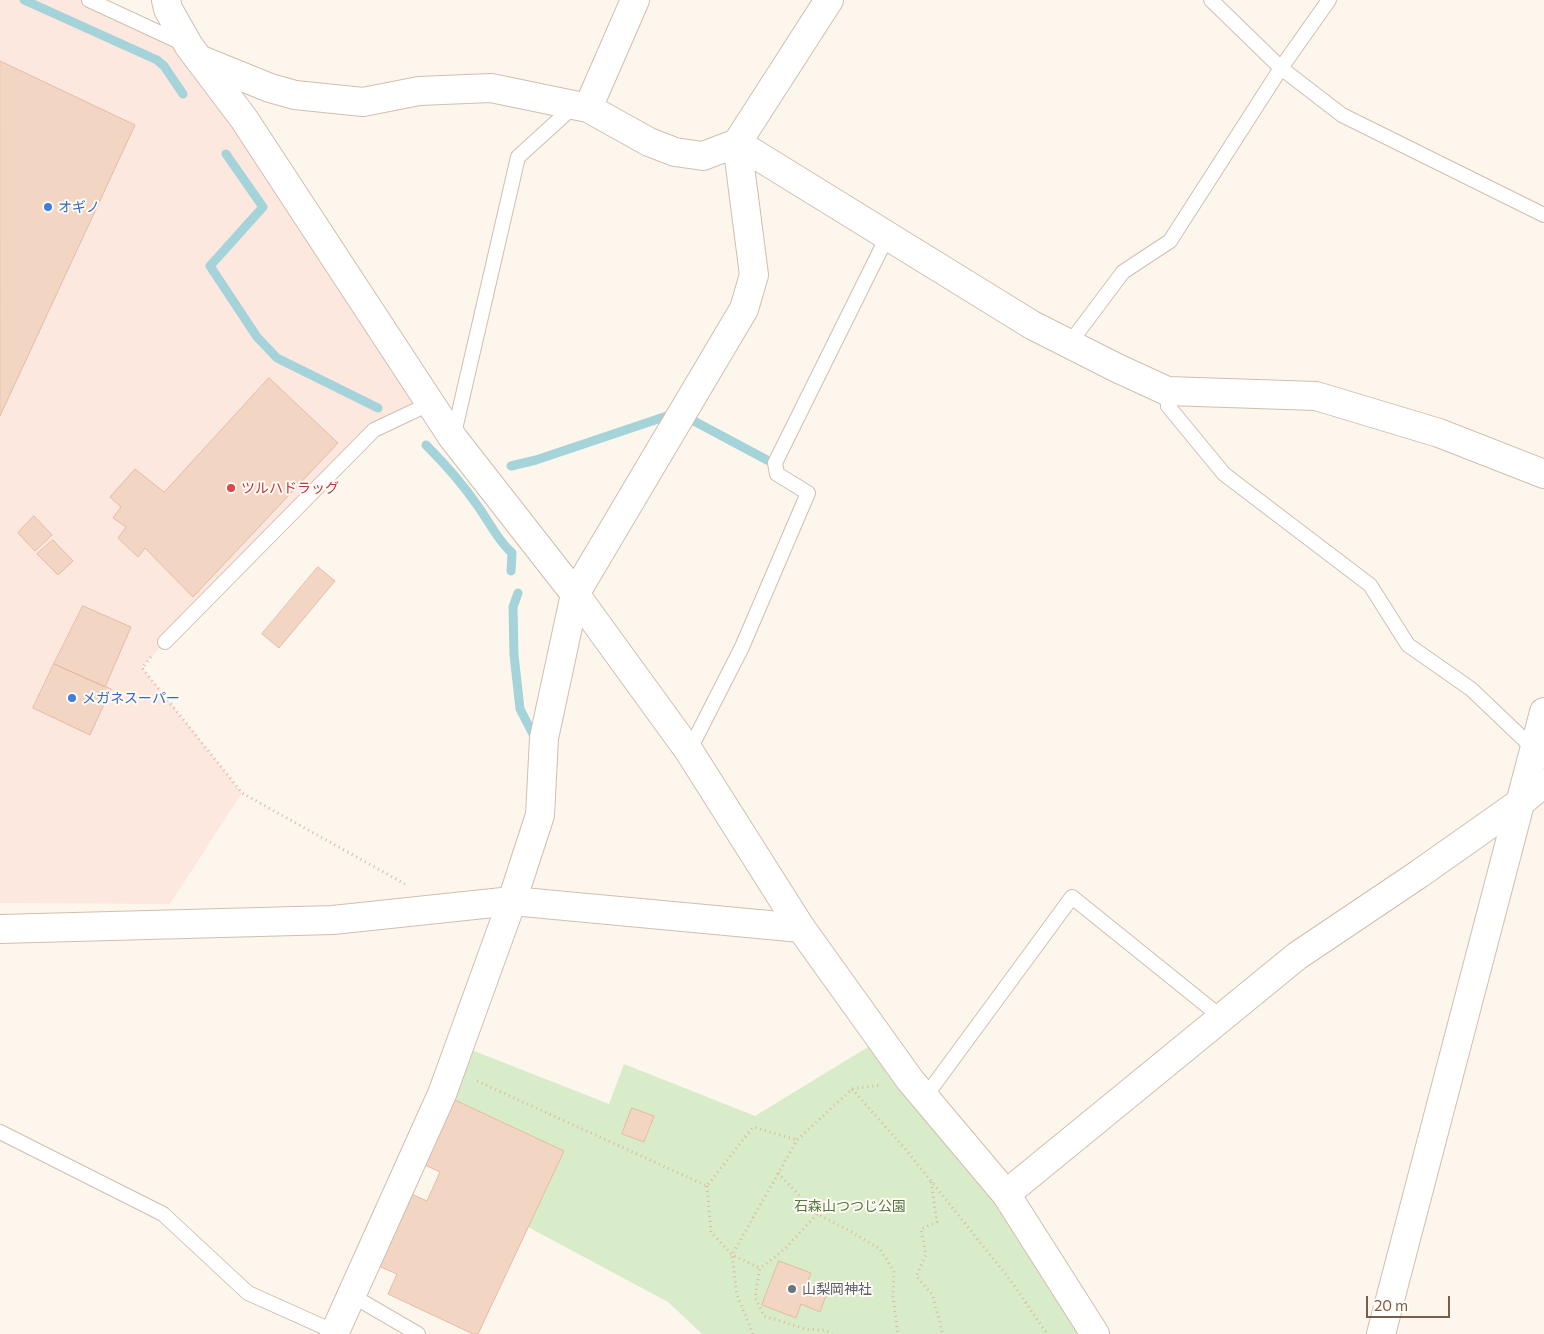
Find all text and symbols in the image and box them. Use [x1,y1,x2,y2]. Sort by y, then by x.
place label: オギノ [58,199,100,215]
marker: オギノ [42,201,54,213]
place label: ツルハドラッグ [241,480,339,496]
marker: ツルハドラッグ [225,482,237,494]
place label: メガネスーパー [82,690,180,706]
marker: メガネスーパー [66,692,78,704]
park label: 石森山つつじ公園 [794,1198,906,1214]
place label: 山梨岡神社 [802,1281,872,1297]
marker: 山梨岡神社 [786,1283,798,1295]
scale bar [1369,1286,1453,1318]
text: 20 m [1374,1296,1408,1314]

